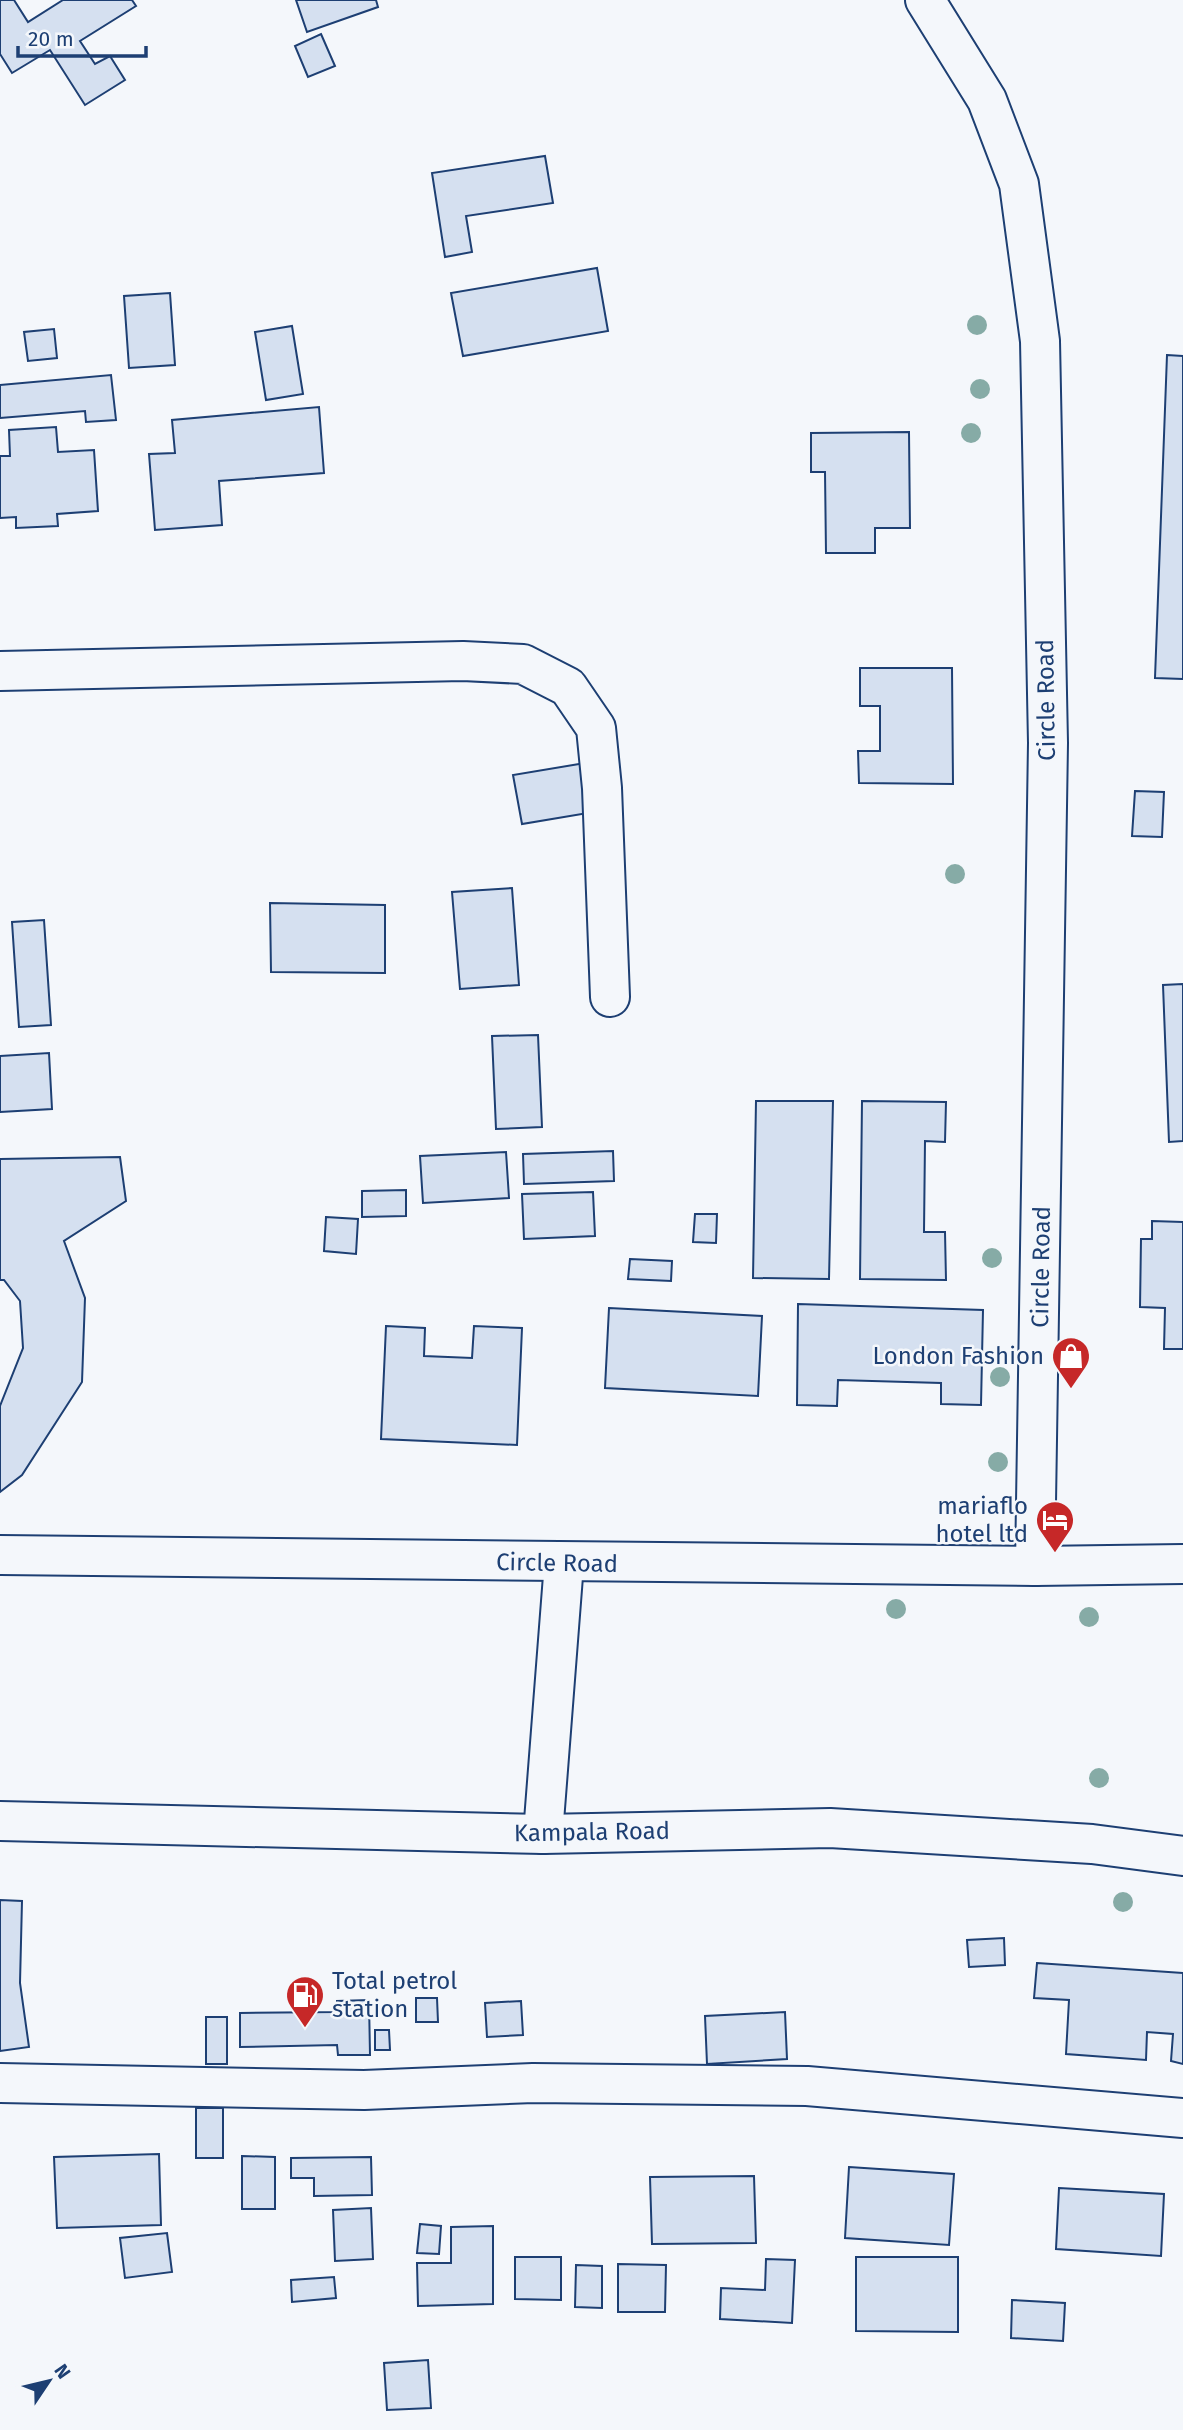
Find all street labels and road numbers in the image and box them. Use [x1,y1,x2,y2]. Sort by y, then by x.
street label: Circle Road [1031,639,1061,761]
street label: Circle Road [1026,1206,1056,1328]
street label: Circle Road [496,1548,618,1578]
street label: Kampala Road [514,1817,670,1847]

